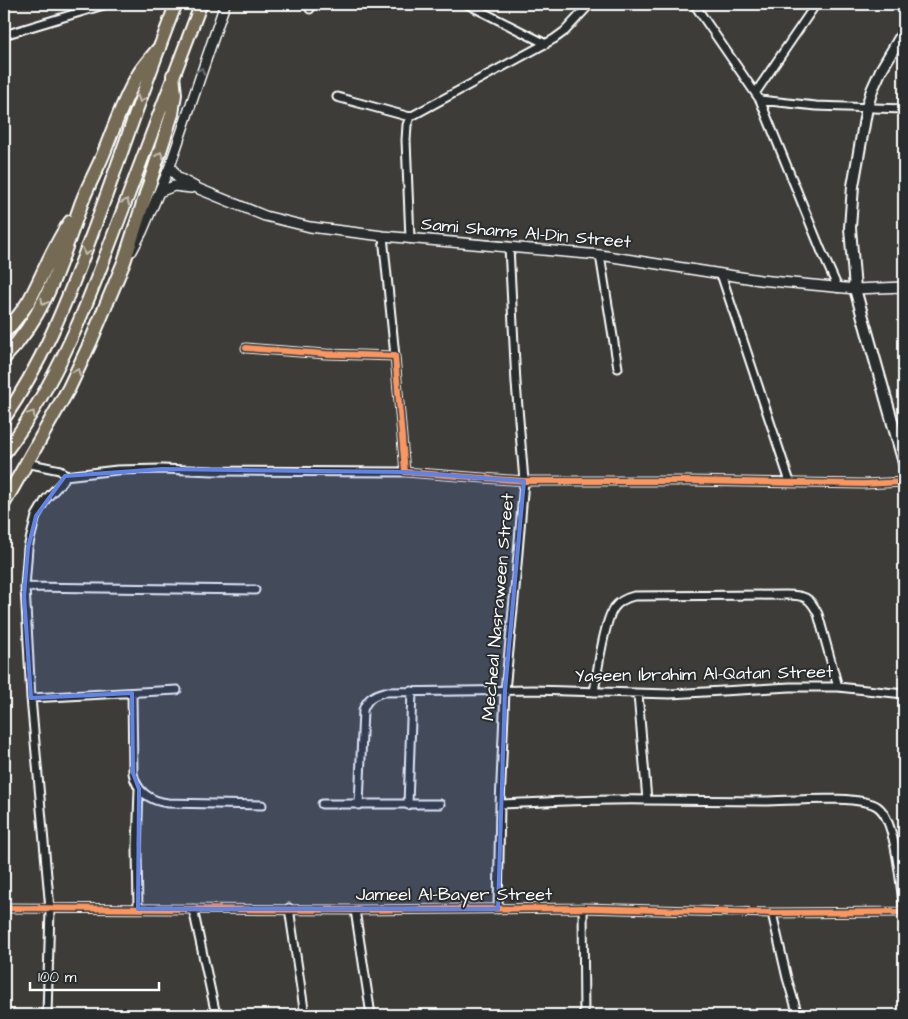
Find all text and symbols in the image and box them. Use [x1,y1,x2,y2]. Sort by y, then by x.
one-way arrow [195,68,205,76]
one-way arrow [137,94,147,103]
one-way arrow [154,151,164,159]
one-way arrow [120,198,131,207]
street label: Sami Shams Al-Din Street [420,211,633,255]
one-way arrow [81,247,91,255]
one-way arrow [40,297,50,306]
one-way arrow [70,368,81,377]
one-way arrow [26,410,35,420]
street label: Mecheal Nasraween Street [476,492,520,722]
street label: Yaseen Ibrahim Al-Qatan Street [575,659,834,689]
street label: Jameel Al-Bayer Street [356,882,553,908]
scale bar [30,959,159,991]
text: 100 m [38,967,77,988]

